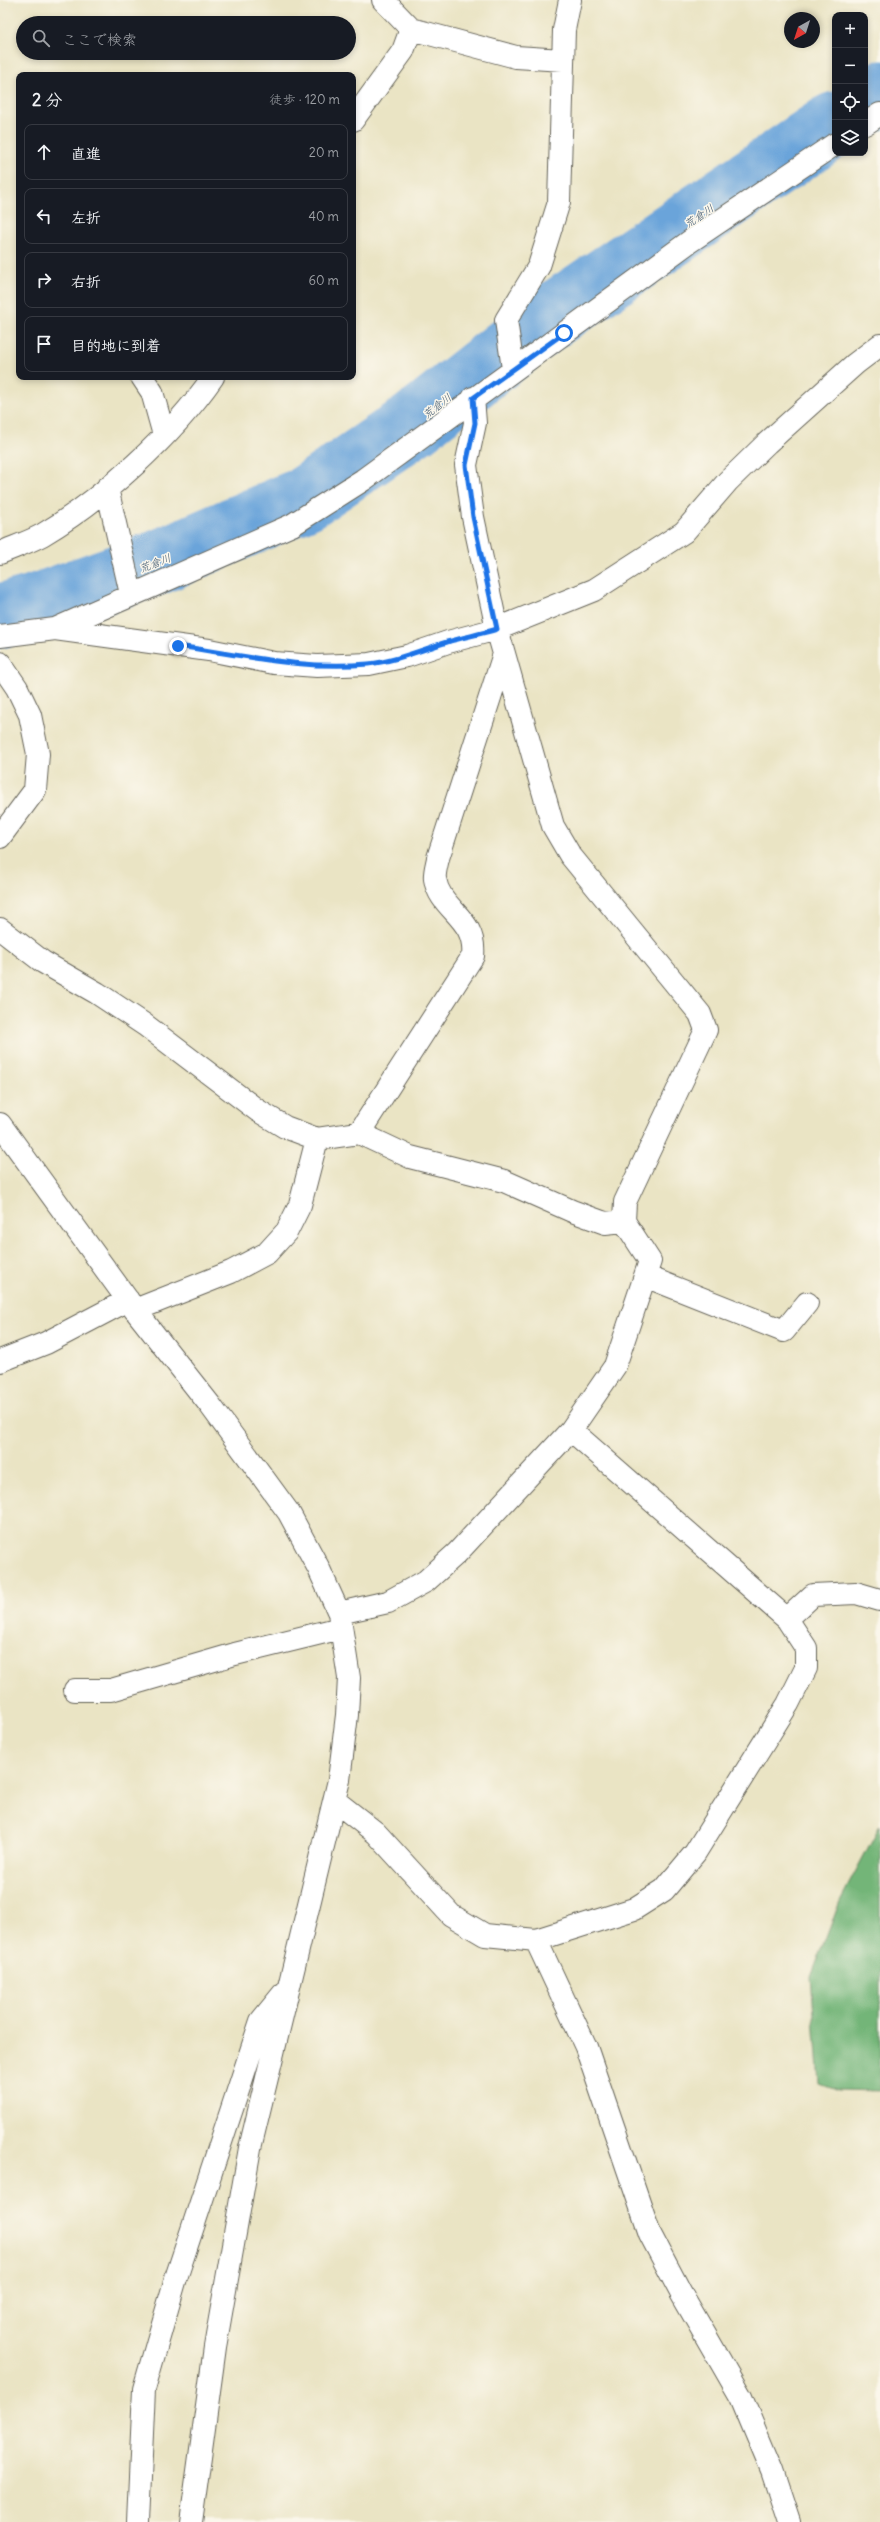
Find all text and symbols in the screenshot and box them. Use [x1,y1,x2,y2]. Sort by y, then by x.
north arrow [784,12,820,48]
map controls [832,12,868,156]
button: + [832,12,868,48]
search box [16,16,356,60]
icon: search [30,27,52,49]
text: ここで検索 [62,30,137,49]
button: − [832,48,868,84]
button: locate [832,84,868,120]
text: 2 分 [32,89,62,111]
text: 徒歩 · 120 m [270,91,340,108]
button: layers [832,120,868,156]
icon: ahead [33,141,55,163]
text: 直進 [71,144,101,163]
text: 20 m [309,144,339,161]
water label: 荒倉川 [681,201,717,231]
icon: left [33,205,55,227]
text: 左折 [71,208,101,227]
text: 40 m [308,208,339,225]
icon: right [33,269,55,291]
text: 右折 [71,272,101,291]
text: 60 m [308,272,339,289]
route start [555,324,573,342]
icon: arrive [33,333,55,355]
text: 目的地に到着 [71,336,161,355]
water label: 荒倉川 [420,390,454,422]
water label: 荒倉川 [137,551,173,575]
route end [169,637,187,655]

